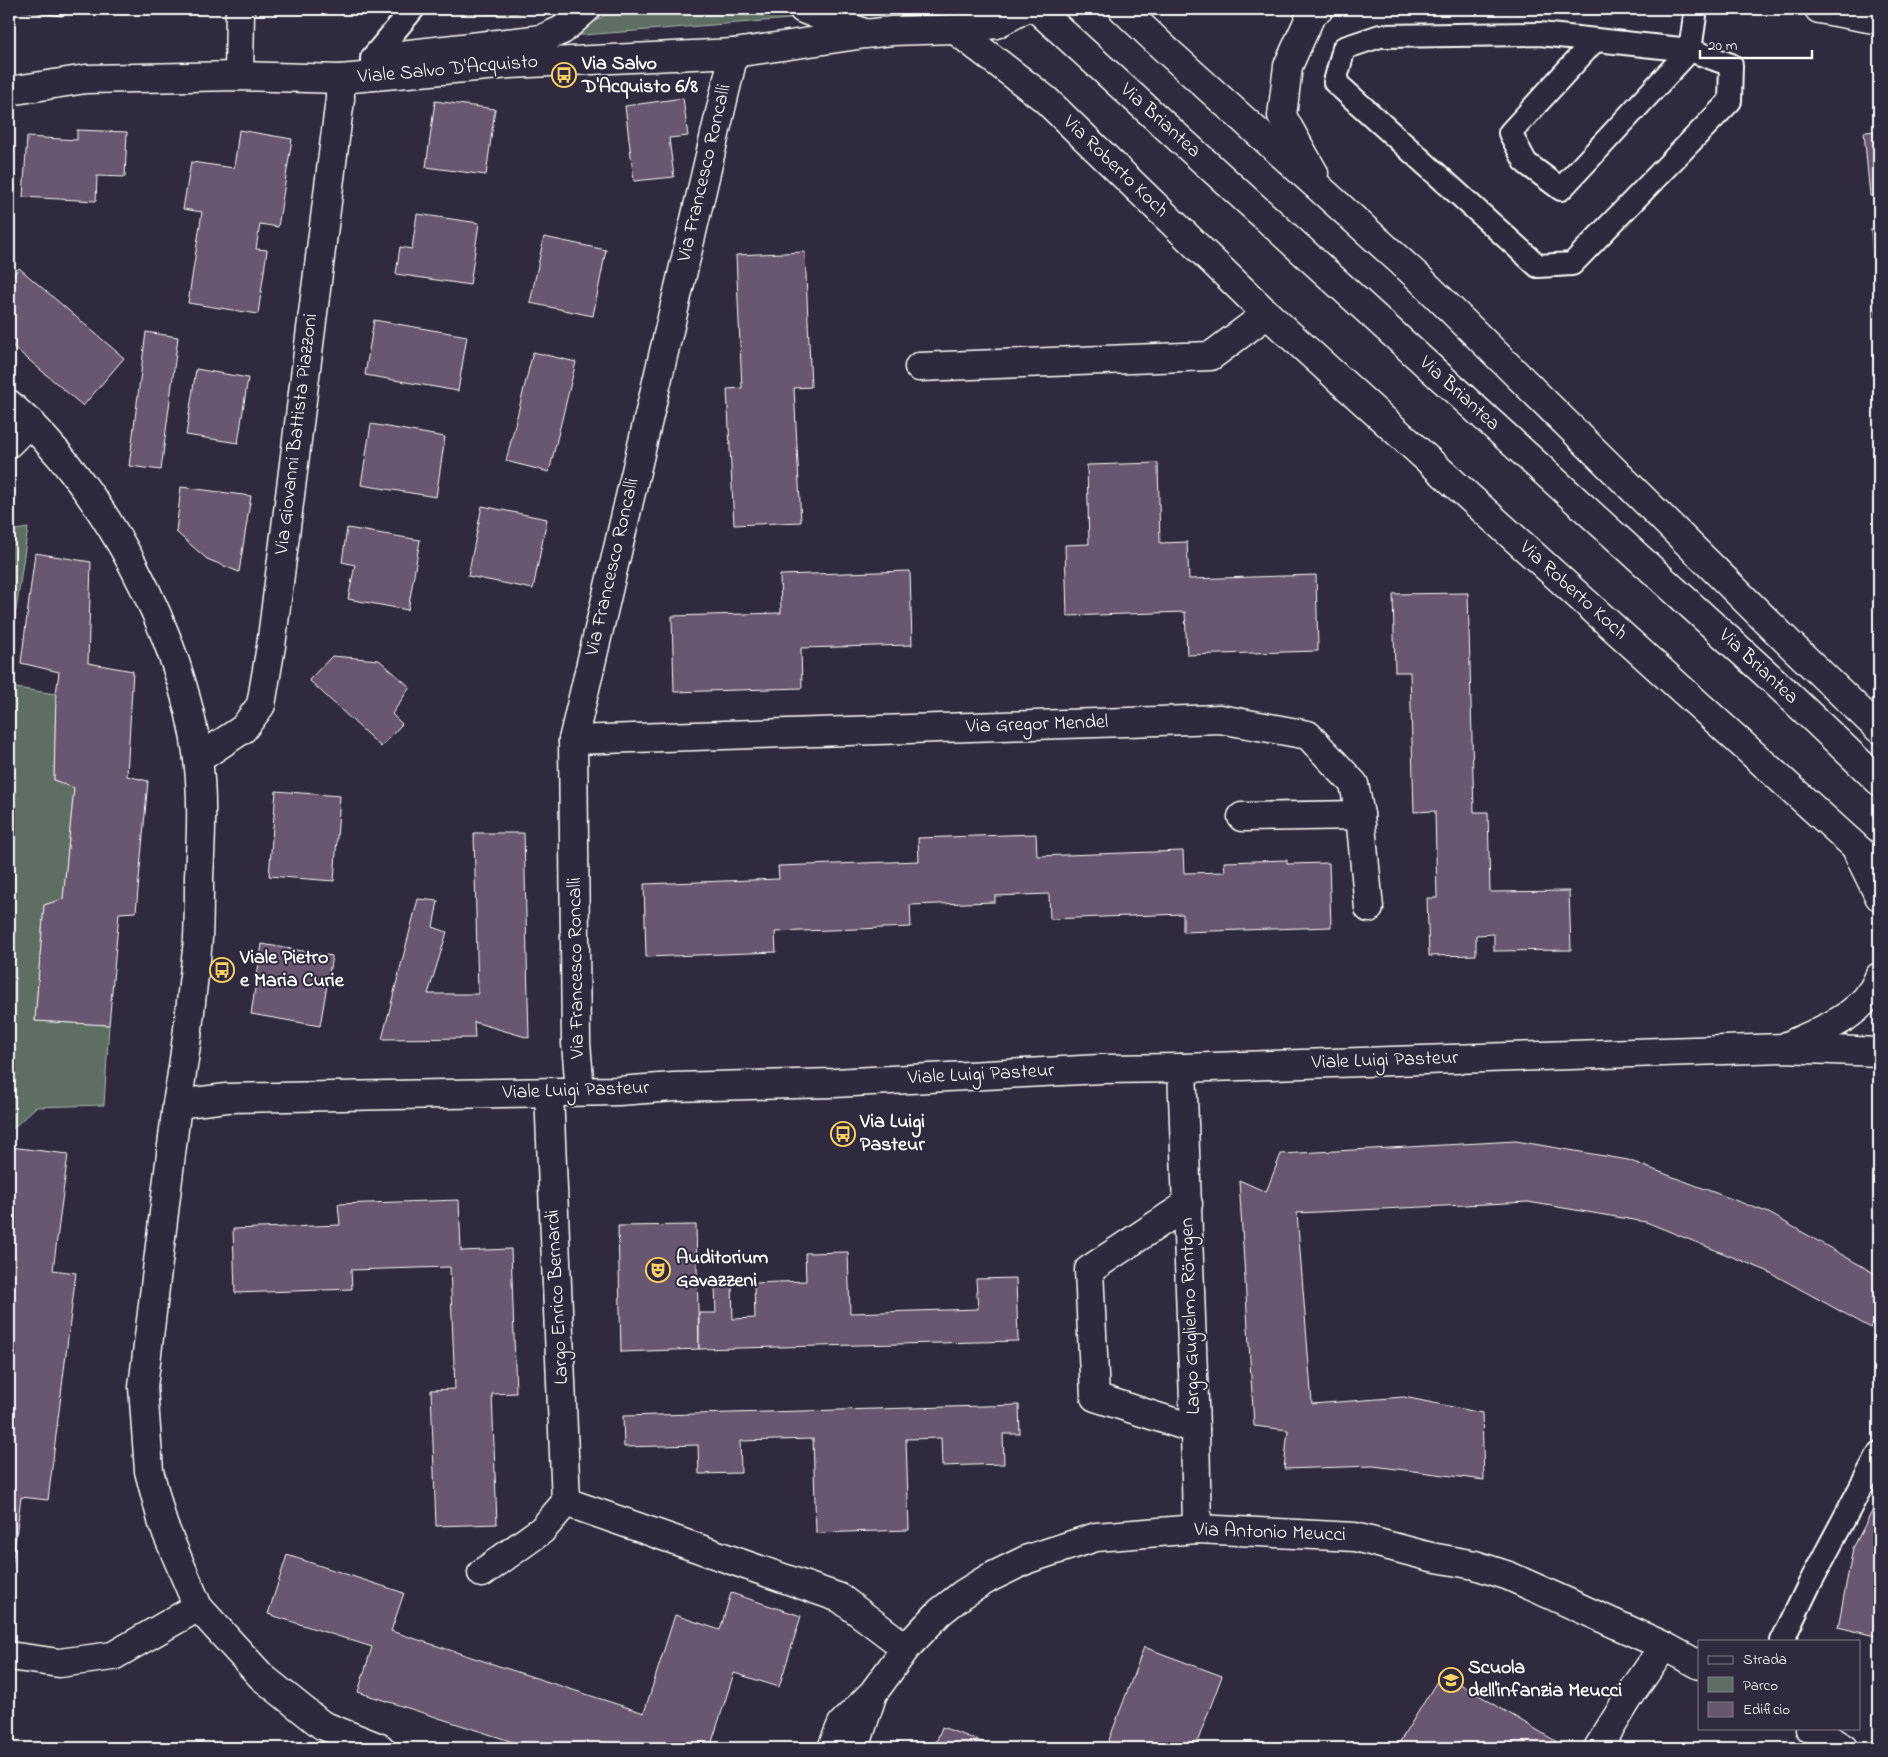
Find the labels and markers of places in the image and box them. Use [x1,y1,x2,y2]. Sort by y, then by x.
place label: Via Salvo D'Acquisto 6/8 [581,50,699,102]
bus stop icon: Via Salvo D'Acquisto 6/8 [551,62,577,88]
place label: Viale Pietro e Maria Curie [239,944,345,996]
bus stop icon: Viale Pietro e Maria Curie [209,957,235,983]
place label: Via Luigi Pasteur [859,1108,925,1160]
bus stop icon: Via Luigi Pasteur [830,1121,856,1147]
place label: Auditorium Gavazzeni [676,1244,769,1296]
theatre icon: Auditorium Gavazzeni [645,1257,671,1283]
place label: Scuola dell'infanzia Meucci [1468,1654,1622,1706]
school or university icon: Scuola dell'infanzia Meucci [1438,1667,1464,1693]

